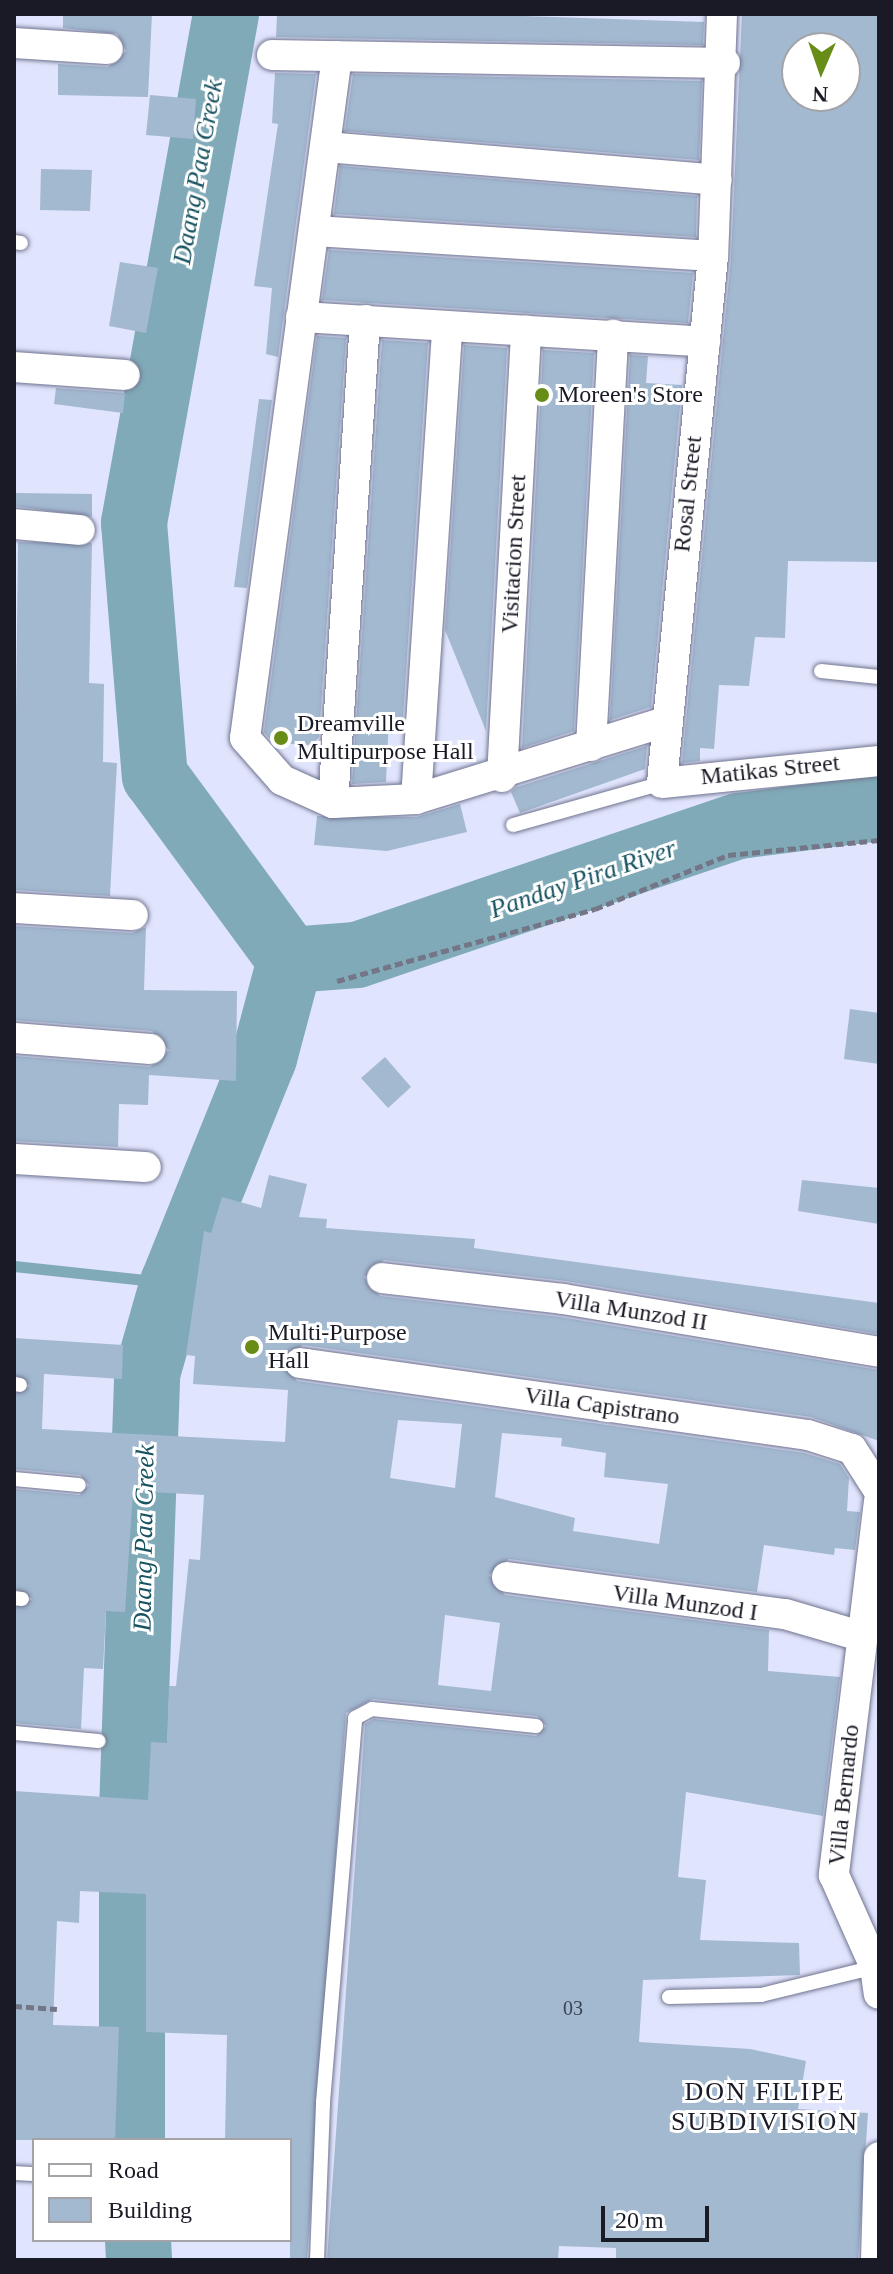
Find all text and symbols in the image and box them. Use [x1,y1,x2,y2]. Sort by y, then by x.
north arrow [781,32,861,112]
water label: Daang Paa Creek [166,77,230,267]
text: N [812,82,829,107]
place label: Moreen's Store [558,381,703,409]
marker: Moreen's Store [533,386,551,404]
street label: Rosal Street [668,434,708,554]
street label: Visitacion Street [495,474,533,634]
place label: Dreamville Multipurpose Hall [297,710,474,766]
marker: Dreamville Multipurpose Hall [272,729,290,747]
street label: Matikas Street [699,748,841,792]
water label: Panday Pira River [486,833,680,925]
street label: Villa Munzod II [552,1285,710,1337]
place label: Multi-Purpose Hall [268,1319,407,1375]
marker: Multi-Purpose Hall [243,1338,261,1356]
street label: Villa Capistrano [522,1381,682,1431]
water label: Daang Paa Creek [127,1444,161,1632]
street label: Villa Munzod I [610,1579,760,1627]
street label: Villa Bernardo [822,1723,866,1867]
house number: 03 [563,1996,583,2020]
district label: DON FILIPE SUBDIVISION [671,2076,859,2138]
legend [32,2138,292,2242]
text: Road [108,2157,159,2183]
scale bar [605,2190,713,2240]
text: Building [108,2197,192,2223]
text: 20 m [615,2207,664,2233]

